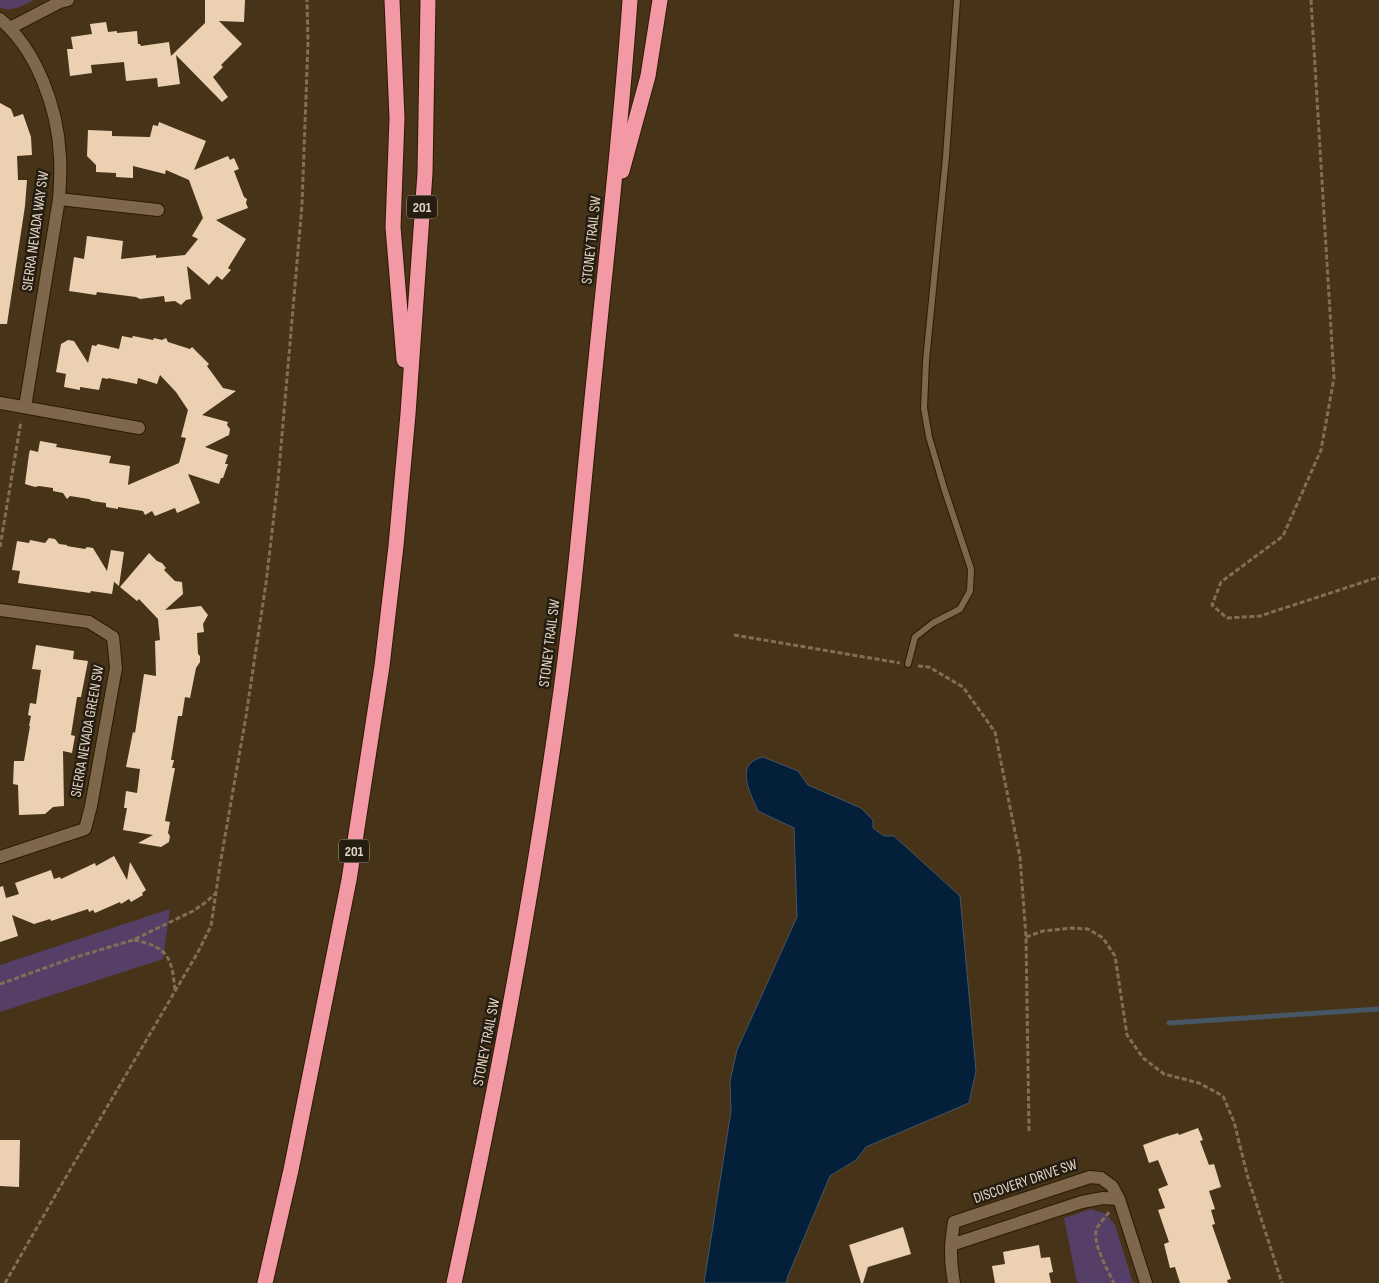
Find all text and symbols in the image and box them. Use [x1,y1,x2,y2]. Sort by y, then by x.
street label: SIERRA NEVADA WAY SW [18,170,53,292]
street label: STONEY TRAIL SW [577,195,606,285]
road number: 201 [407,196,437,218]
street label: STONEY TRAIL SW [535,598,564,688]
street label: SIERRA NEVADA GREEN SW [67,663,109,799]
road number: 201 [339,839,369,862]
street label: STONEY TRAIL SW [469,997,504,1087]
street label: DISCOVERY DRIVE SW [971,1155,1080,1208]

